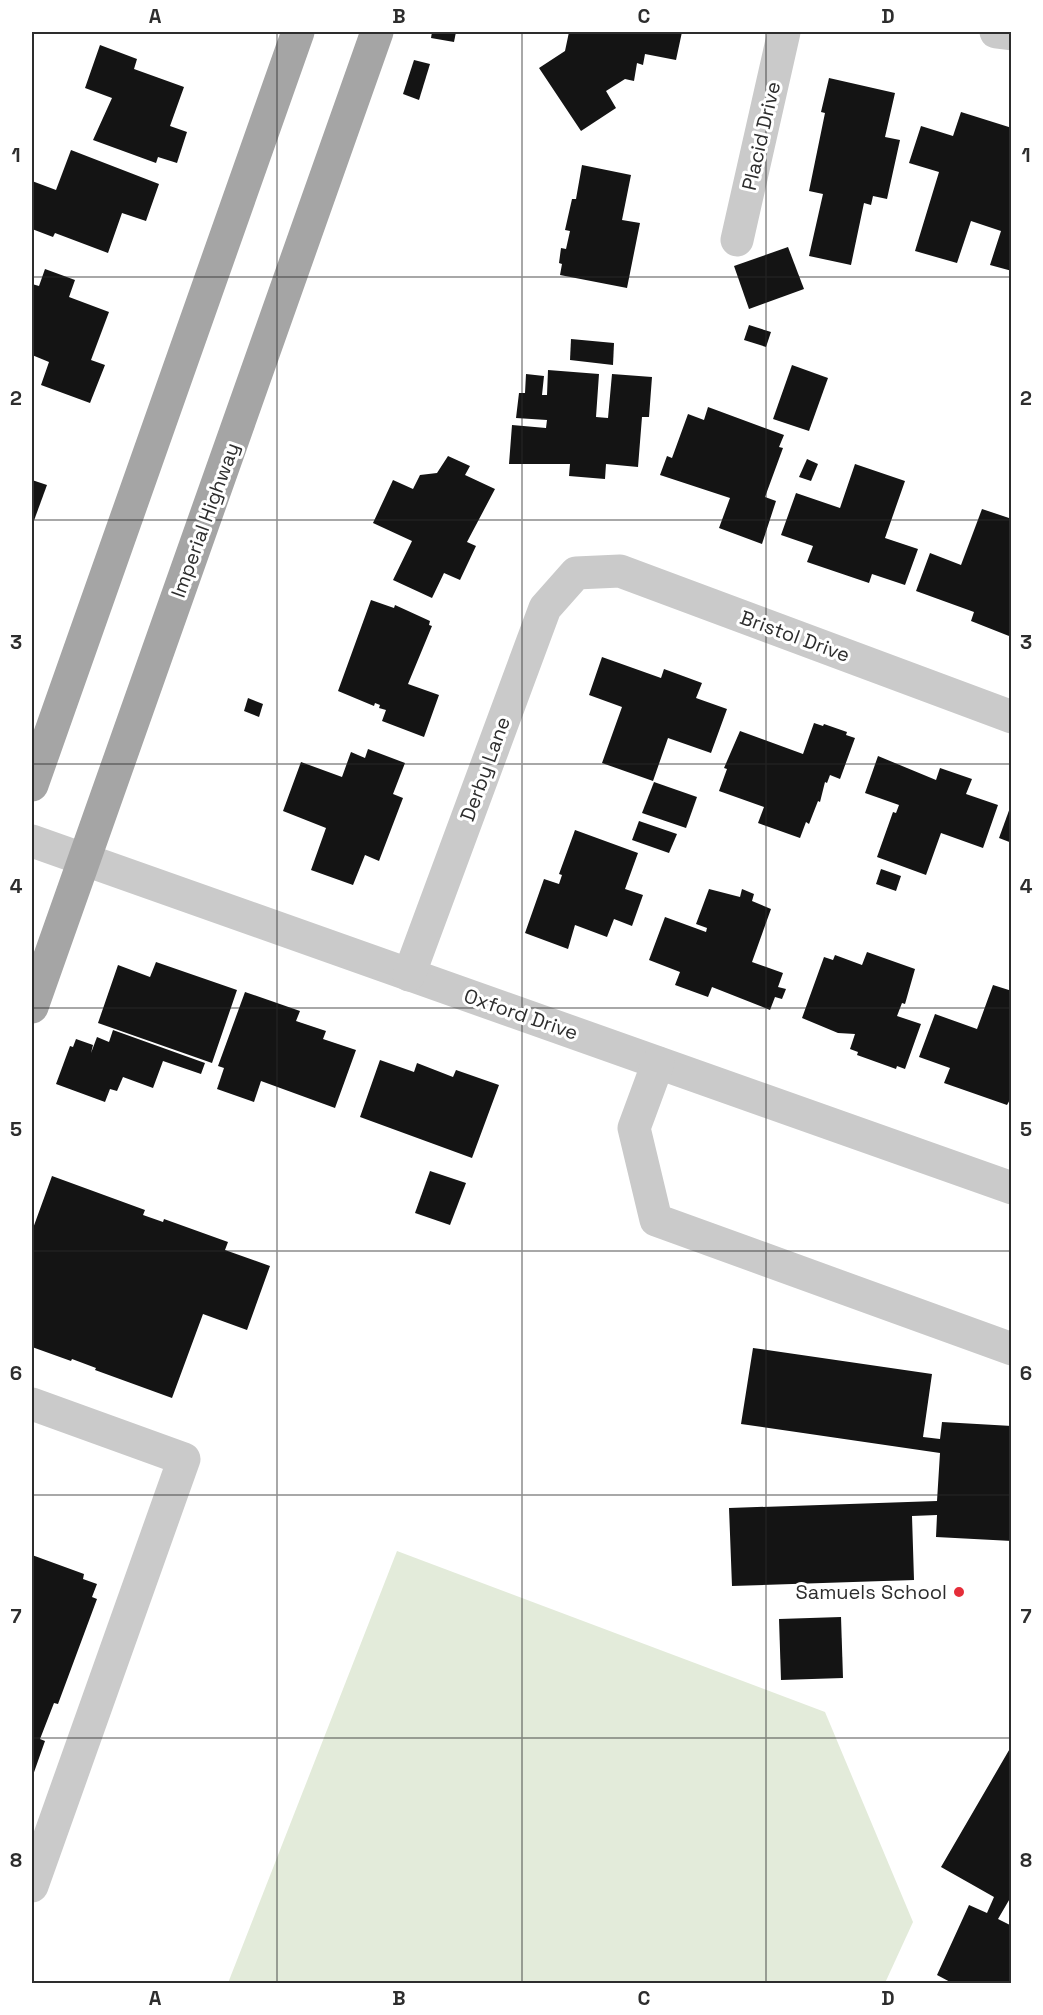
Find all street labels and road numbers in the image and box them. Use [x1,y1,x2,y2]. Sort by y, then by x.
street label: Placid Drive [736,79,786,193]
street label: Imperial Highway [165,439,245,601]
street label: Bristol Drive [736,604,854,668]
street label: Derby Lane [454,713,516,825]
street label: Oxford Drive [460,982,582,1046]

